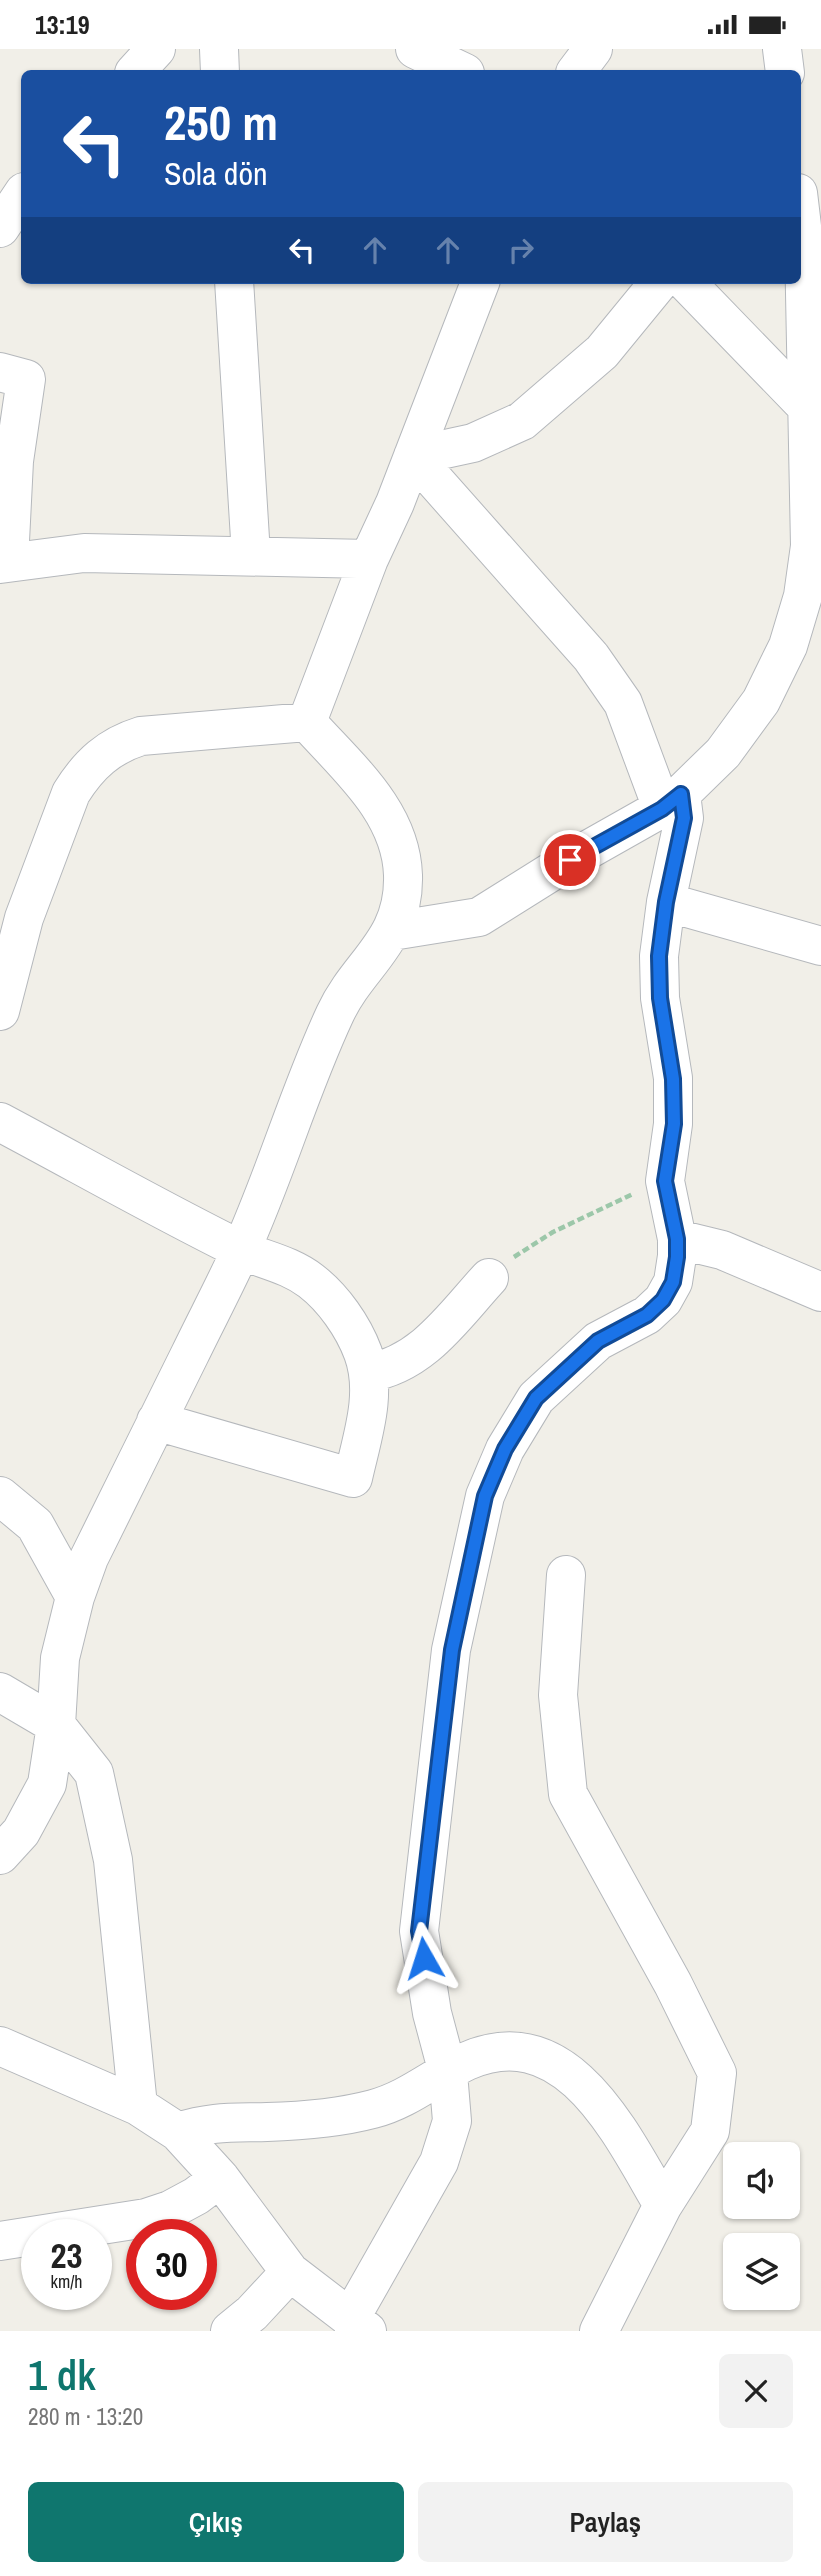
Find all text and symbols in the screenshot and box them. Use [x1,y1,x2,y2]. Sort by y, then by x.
text: 13:19 [35,7,90,42]
text: 250 m [164,89,278,155]
icon: left [49,98,140,189]
text: Sola dön [164,152,268,195]
icon: left [283,231,321,269]
icon: ahead [356,231,394,269]
icon: ahead [429,231,467,269]
icon: right [502,231,540,269]
pin [540,830,600,890]
icon: arrive [551,841,589,879]
position arrow [387,1921,461,1995]
map controls [723,2142,800,2310]
button: sound [723,2142,800,2219]
speed limit sign: 30 [126,2219,217,2310]
text: 23 [51,2232,82,2279]
button: layers [723,2233,800,2310]
text: km/h [51,2269,83,2294]
text: 1 dk [28,2347,96,2403]
button: close [719,2354,793,2428]
text: 280 m · 13:20 [28,2401,143,2432]
button: Çıkış [28,2482,404,2562]
button: Paylaş [418,2482,793,2562]

